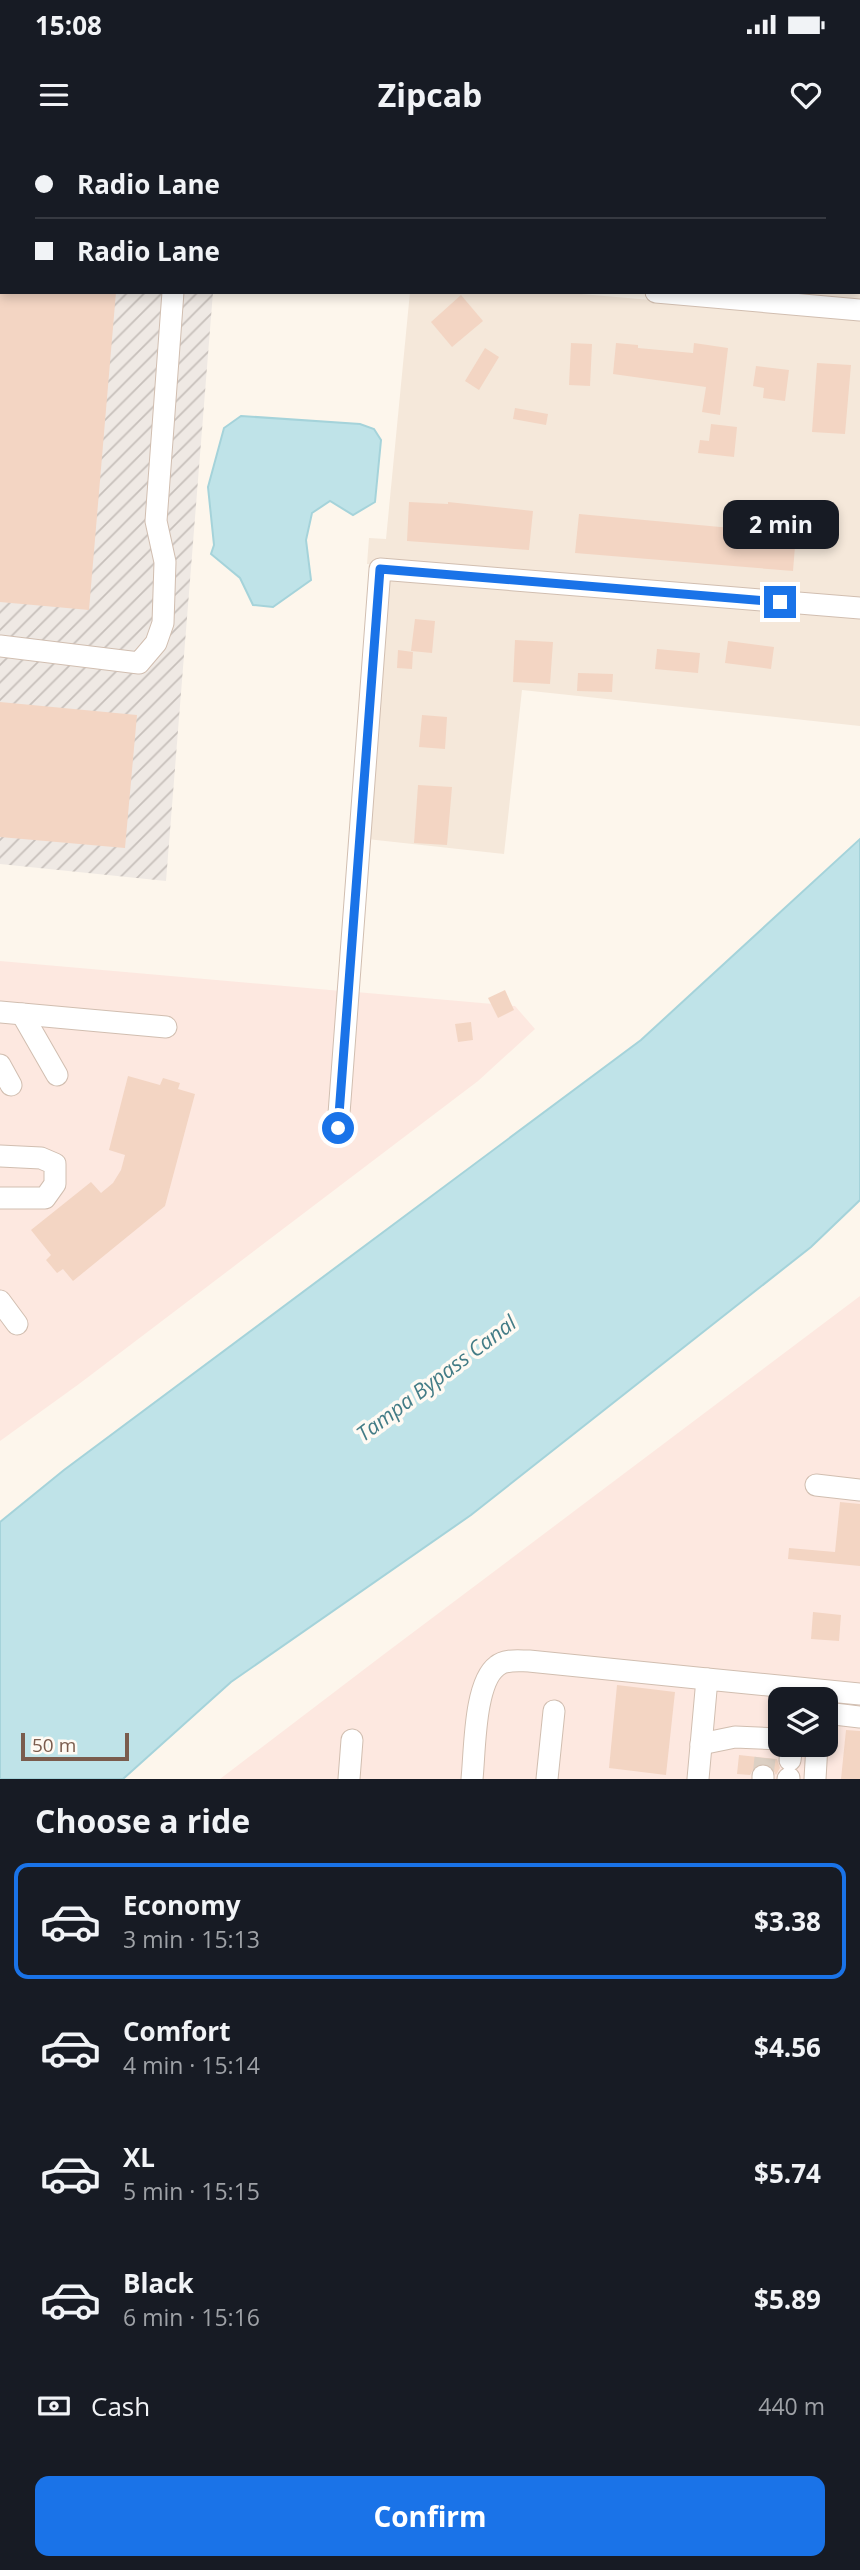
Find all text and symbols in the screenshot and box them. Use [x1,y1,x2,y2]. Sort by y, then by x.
text: 15:08 [35,7,102,43]
text: Zipcab [378,73,482,116]
icon: menu [35,76,73,114]
icon: heart [787,76,825,114]
text: Radio Lane [77,166,220,202]
text: Radio Lane [77,233,220,269]
callout: 2 min [722,500,838,550]
text: 2 min [749,508,813,540]
route end [764,586,796,618]
route start [322,1112,354,1144]
water label: Tampa Bypass Canal [350,1308,522,1447]
map controls [768,1687,838,1757]
button: layers [768,1687,838,1757]
scale bar [21,1730,130,1762]
text: 50 m [32,1732,76,1758]
text: Choose a ride [35,1799,250,1842]
text: Economy [123,1887,241,1923]
icon: car [39,1890,102,1953]
text: $3.38 [754,1903,821,1939]
text: 3 min · 15:13 [123,1923,260,1955]
text: Comfort [123,2013,230,2049]
icon: car [39,2016,102,2079]
text: $4.56 [754,2029,821,2065]
text: 4 min · 15:14 [123,2049,260,2081]
text: XL [123,2139,155,2175]
icon: car [39,2142,102,2205]
text: $5.74 [754,2155,821,2191]
text: 5 min · 15:15 [123,2175,260,2207]
text: Black [123,2265,194,2301]
icon: car [39,2268,102,2331]
text: $5.89 [754,2281,821,2317]
text: 6 min · 15:16 [123,2301,260,2333]
icon: cash [35,2387,73,2425]
text: Cash [91,2388,150,2424]
text: 440 m [758,2390,825,2422]
button: Confirm [35,2476,825,2556]

